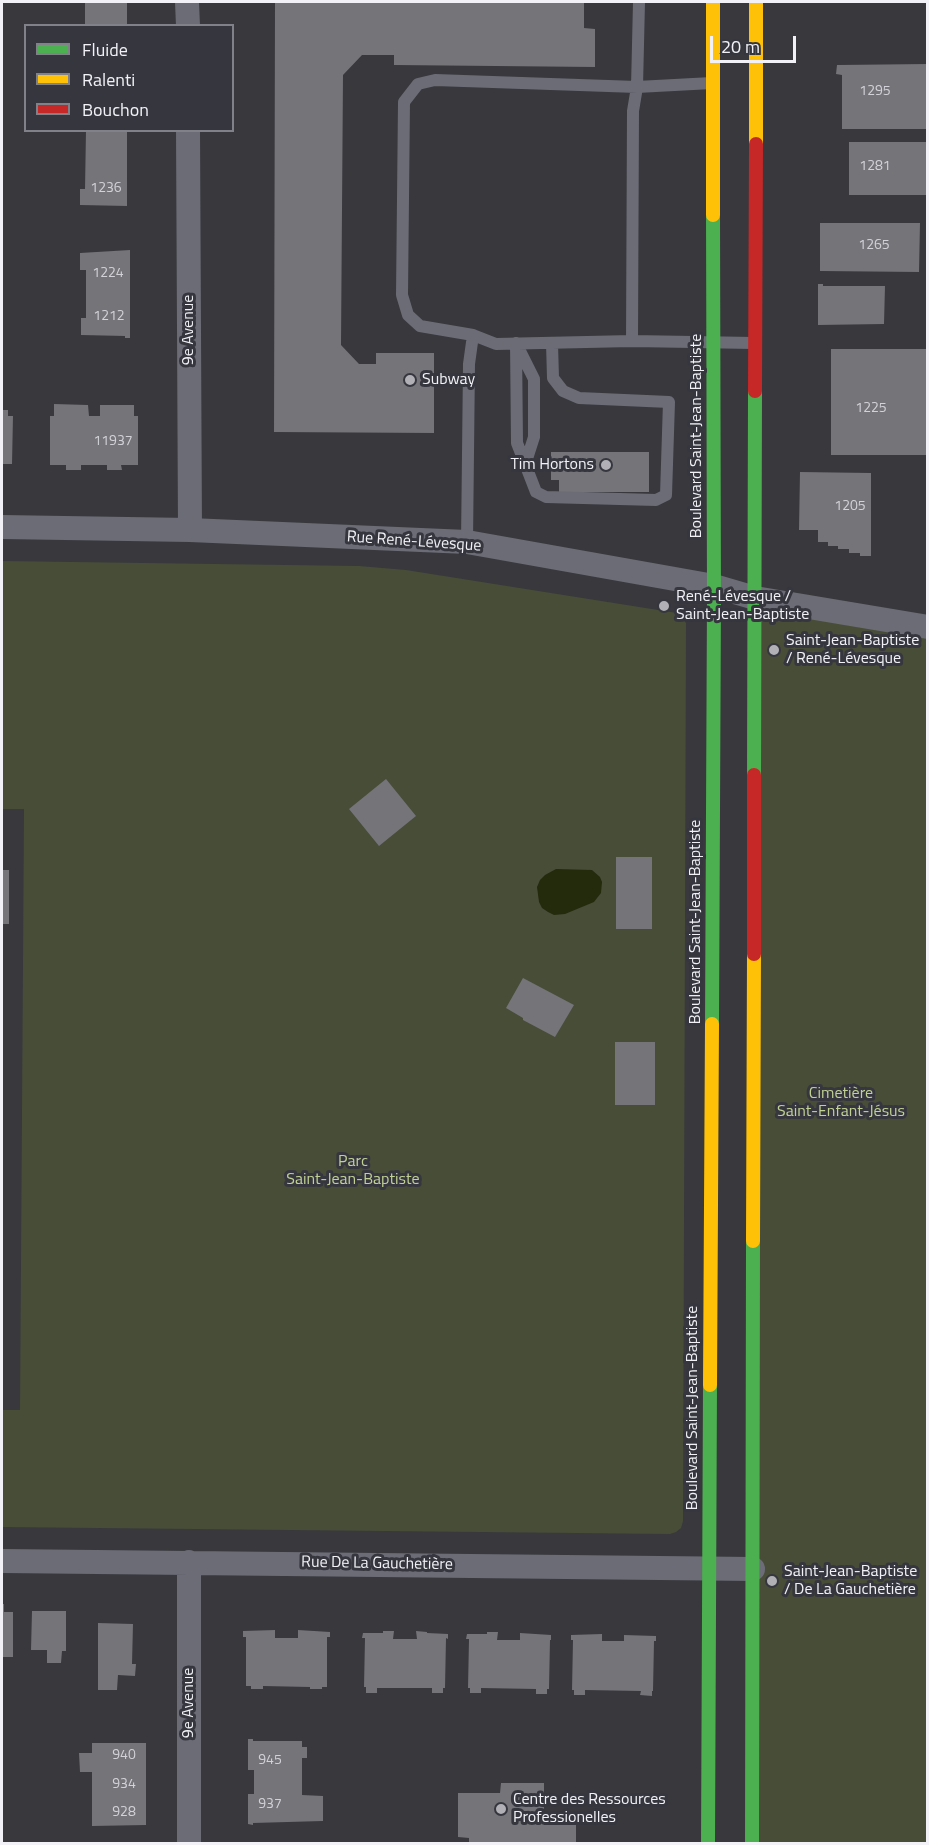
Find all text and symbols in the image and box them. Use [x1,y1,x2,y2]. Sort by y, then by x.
legend [24,24,234,132]
scale bar [713,24,798,62]
text: 20 m [721,33,760,60]
text: Fluide [82,36,128,63]
text: Ralenti [82,66,135,93]
house number: 1295 [859,84,891,100]
text: Bouchon [82,96,149,123]
house number: 1281 [859,159,891,175]
house number: 1236 [90,181,122,197]
house number: 1265 [858,238,890,254]
house number: 1224 [92,266,124,282]
street label: 9e Avenue [179,295,199,365]
house number: 1212 [93,309,125,325]
street label: Boulevard Saint-Jean-Baptiste [687,334,707,538]
place label: Subway [422,370,475,390]
marker: Subway [403,373,417,387]
house number: 1225 [855,401,887,417]
house number: 11937 [93,434,133,450]
place label: Tim Hortons [510,455,594,475]
marker: Tim Hortons [599,458,613,472]
house number: 1205 [834,499,866,515]
street label: Rue René-Lévesque [346,528,482,556]
place label: René-Lévesque / Saint-Jean-Baptiste [676,587,809,625]
marker: René-Lévesque / Saint-Jean-Baptiste [657,599,671,613]
place label: Saint-Jean-Baptiste / René-Lévesque [786,631,919,669]
marker: Saint-Jean-Baptiste / René-Lévesque [767,643,781,657]
street label: Boulevard Saint-Jean-Baptiste [686,820,706,1024]
park label: Cimetière Saint-Enfant-Jésus [777,1084,905,1122]
park label: Parc Saint-Jean-Baptiste [286,1152,420,1190]
street label: Boulevard Saint-Jean-Baptiste [683,1306,703,1510]
street label: Rue De La Gauchetière [301,1553,453,1575]
place label: Saint-Jean-Baptiste / De La Gauchetière [784,1562,917,1600]
marker: Saint-Jean-Baptiste / De La Gauchetière [765,1574,779,1588]
street label: 9e Avenue [179,1668,199,1738]
house number: 940 [112,1748,136,1764]
house number: 945 [258,1753,282,1769]
house number: 934 [112,1777,136,1793]
place label: Centre des Ressources Professionelles [513,1790,666,1828]
house number: 937 [258,1797,282,1813]
marker: Centre des Ressources Professionelles [494,1802,508,1816]
house number: 928 [112,1805,136,1821]

